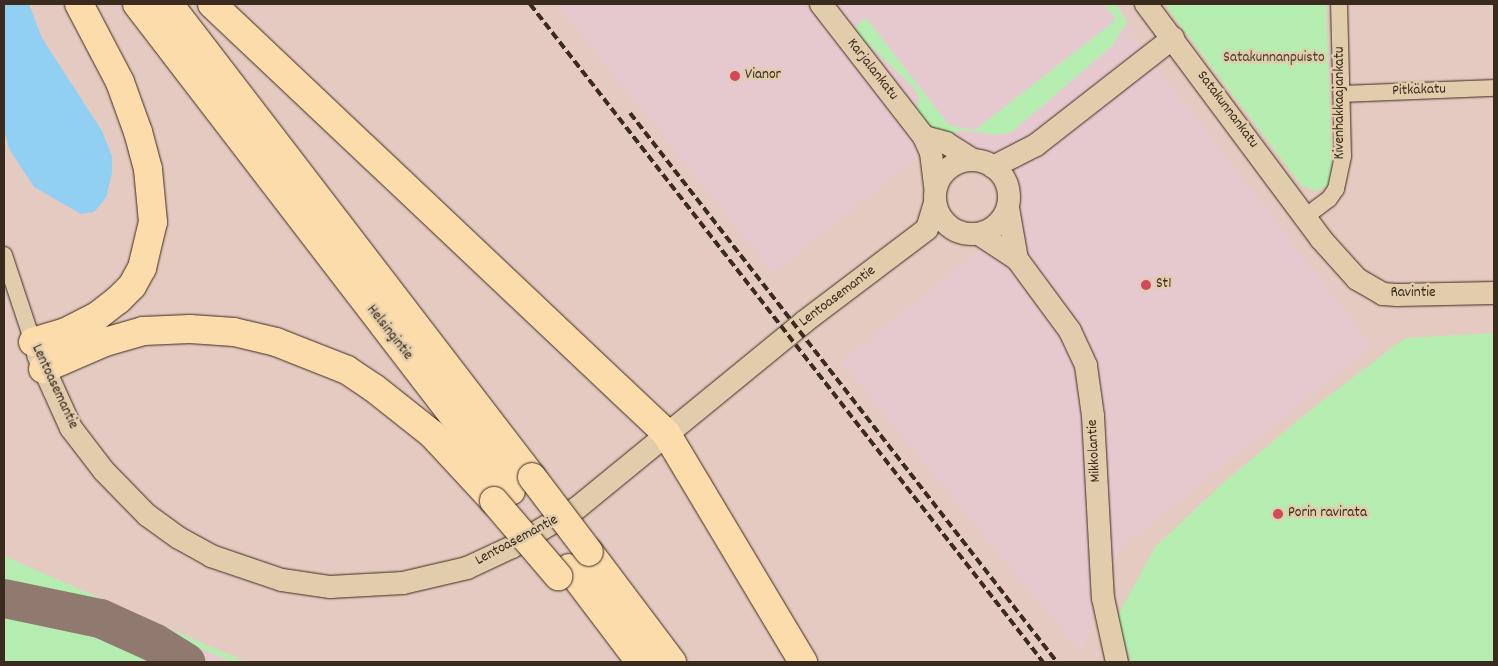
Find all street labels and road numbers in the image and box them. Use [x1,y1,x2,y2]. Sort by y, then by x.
street label: Karjalankatu [842,36,902,104]
street label: Kivenhakkaajankatu [1332,47,1350,159]
street label: Satakunnankatu [1192,68,1262,152]
street label: Pitkäkatu [1392,81,1446,101]
street label: Lentoasemantie [796,262,880,332]
street label: Ravintie [1390,285,1436,303]
street label: Helsingintie [362,302,416,364]
street label: Lentoasemantie [27,342,81,432]
street label: Mikkolantie [1084,419,1106,483]
street label: Lentoasemantie [473,512,561,570]

